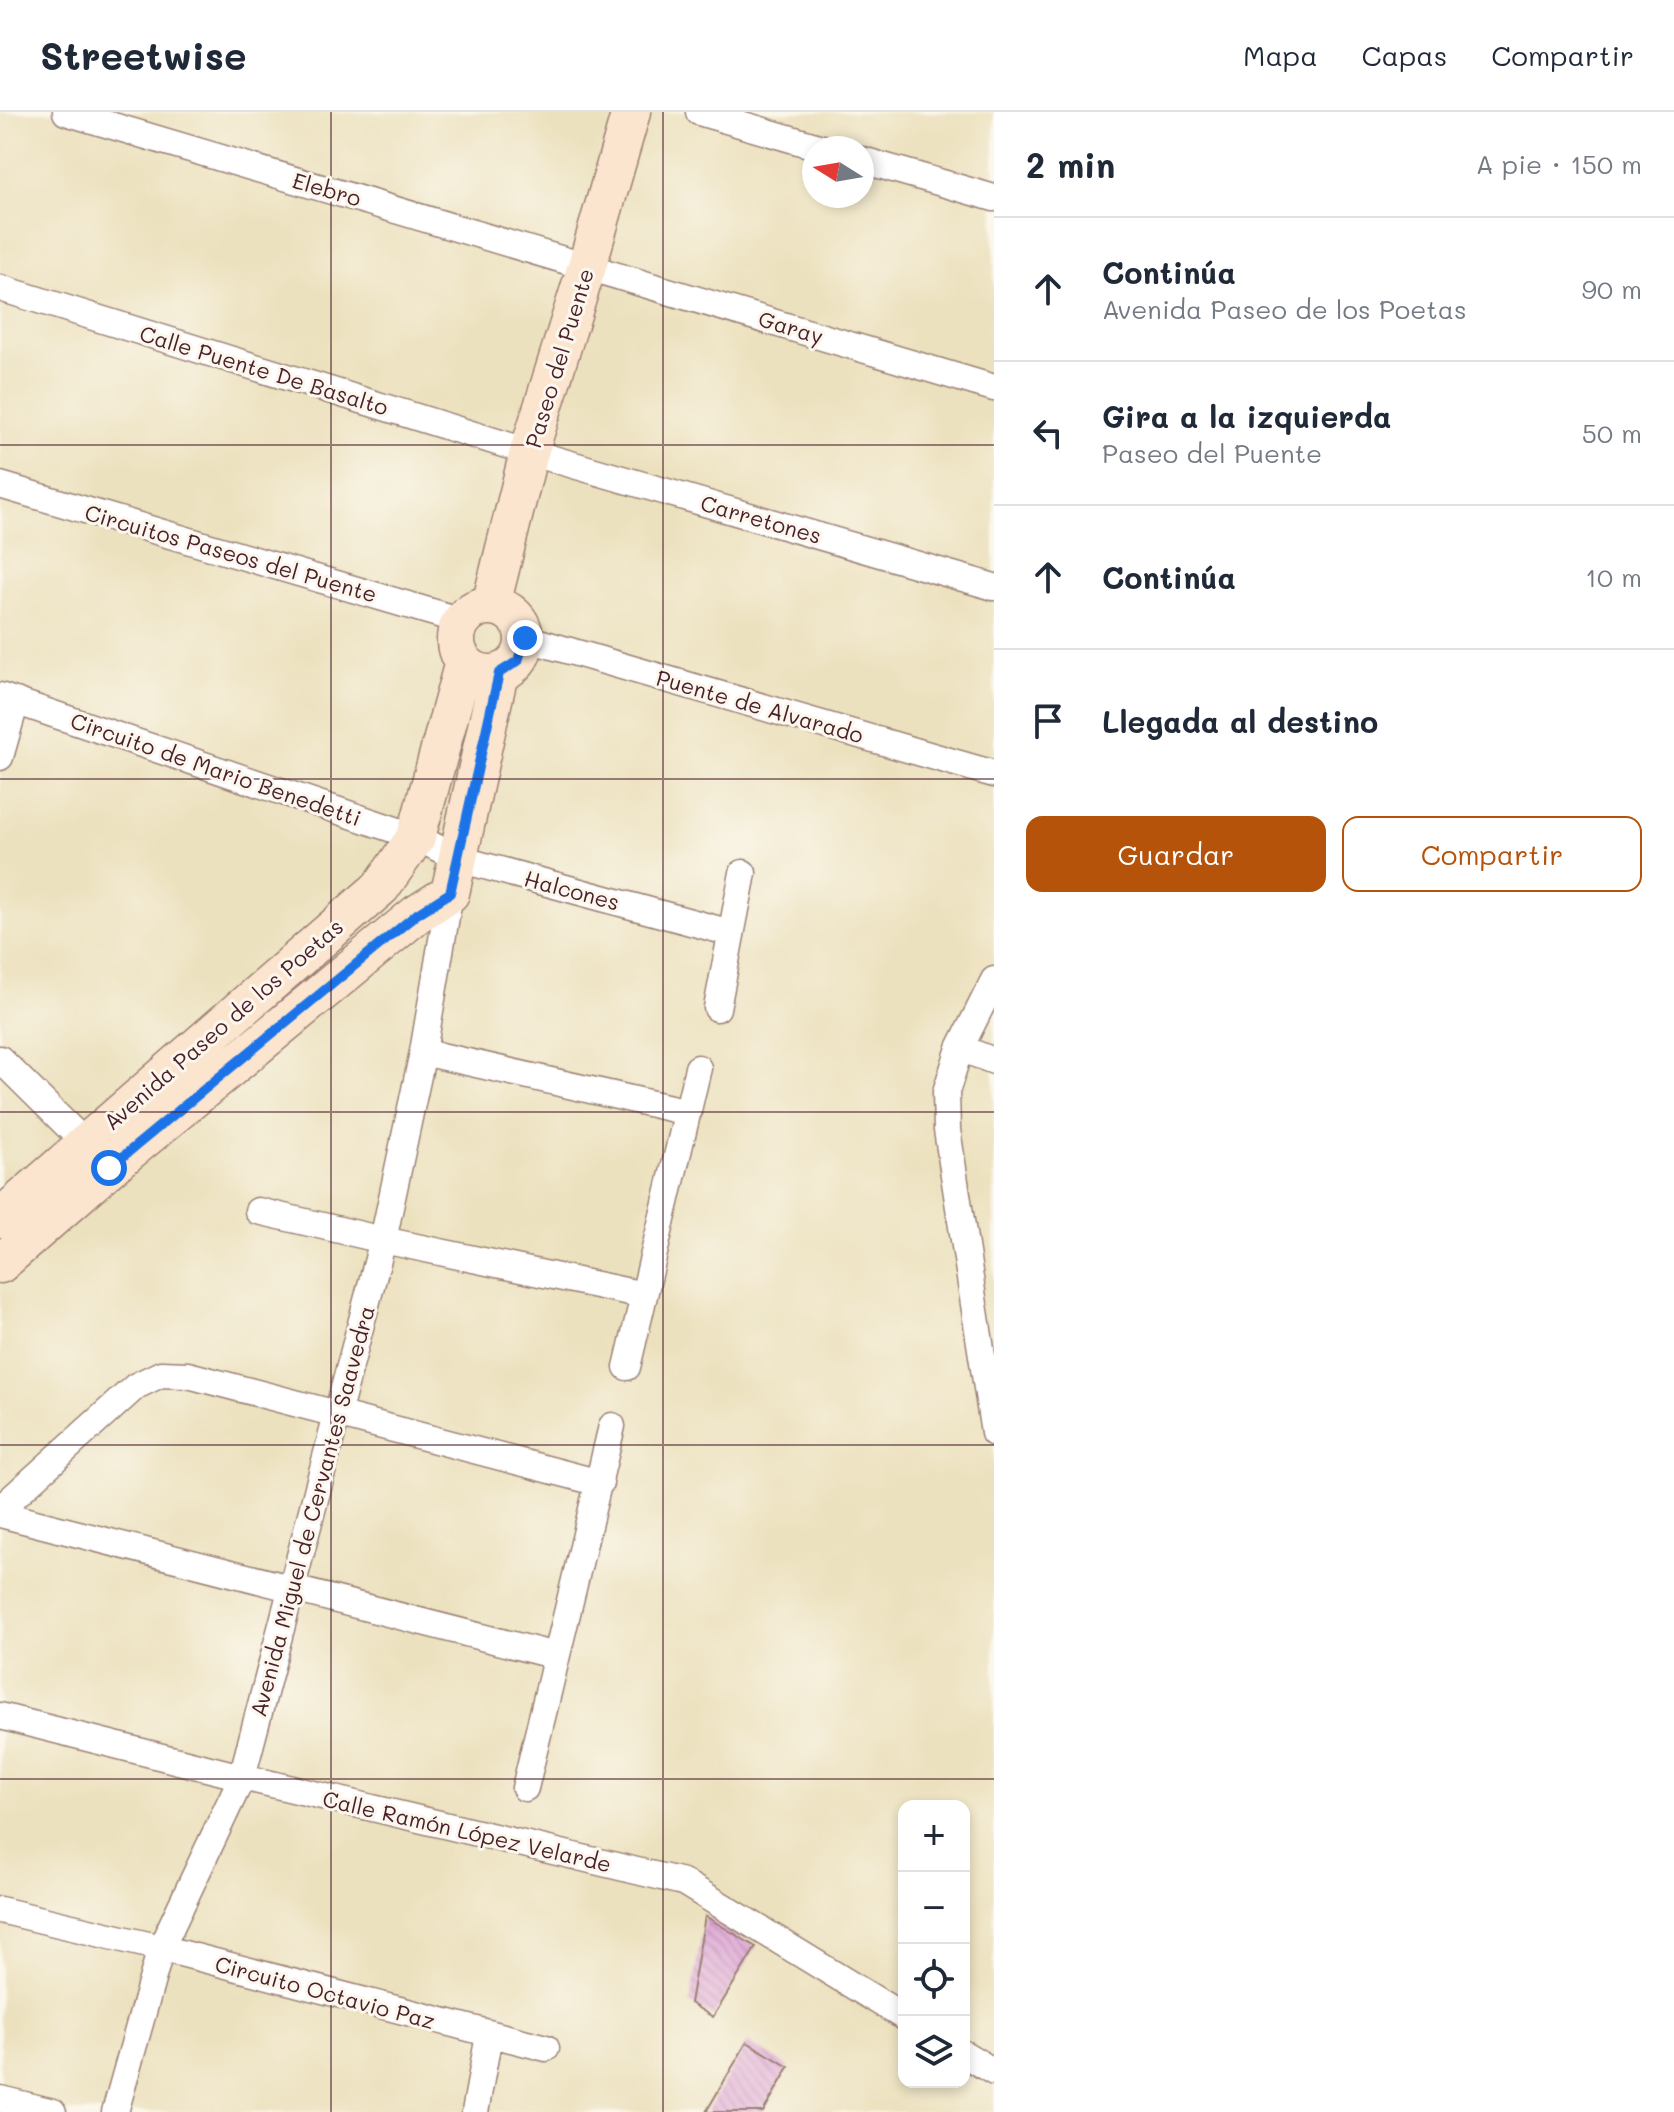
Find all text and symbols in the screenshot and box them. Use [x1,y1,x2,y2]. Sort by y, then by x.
text: Streetwise [40,30,247,80]
text: Mapa [1243,37,1318,73]
text: Capas [1362,37,1447,73]
text: Compartir [1491,37,1634,73]
north arrow [802,136,874,208]
text: 2 min [1026,142,1115,187]
text: A pie · 150 m [1476,147,1642,181]
street label: Elebro [289,165,365,213]
text: Continúa [1102,252,1236,292]
street label: Paseo del Puente [518,265,600,451]
icon: ahead [1026,267,1070,311]
text: 90 m [1582,272,1642,306]
text: Avenida Paseo de los Poetas [1102,292,1467,326]
street label: Garay [755,303,827,351]
street label: Calle Puente De Basalto [136,318,392,422]
text: Gira a la izquierda [1102,396,1391,436]
icon: left [1026,411,1070,455]
text: 50 m [1582,416,1642,450]
text: Paseo del Puente [1102,436,1322,470]
street label: Carretones [697,488,825,550]
street label: Circuitos Paseos del Puente [82,497,380,609]
icon: ahead [1026,555,1070,599]
text: Continúa [1102,557,1236,597]
text: 10 m [1585,560,1642,594]
route end [507,620,543,656]
street label: Puente de Alvarado [653,663,867,749]
icon: arrive [1026,699,1070,743]
text: Llegada al destino [1102,701,1378,741]
street label: Circuito de Mario Benedetti [67,706,365,832]
button: Guardar [1026,816,1326,892]
button: Compartir [1342,816,1642,892]
street label: Halcones [521,863,623,917]
street label: Avenida Paseo de los Poetas [97,912,349,1136]
route start [91,1150,127,1186]
street label: Avenida Miguel de Cervantes Saavedra [243,1302,381,1720]
street label: Calle Ramón López Velarde [320,1784,614,1878]
map controls [898,1800,970,2088]
button: + [898,1800,970,1872]
button: − [898,1872,970,1944]
button: locate [898,1944,970,2016]
street label: Circuito Octavio Paz [212,1949,438,2035]
button: layers [898,2016,970,2088]

